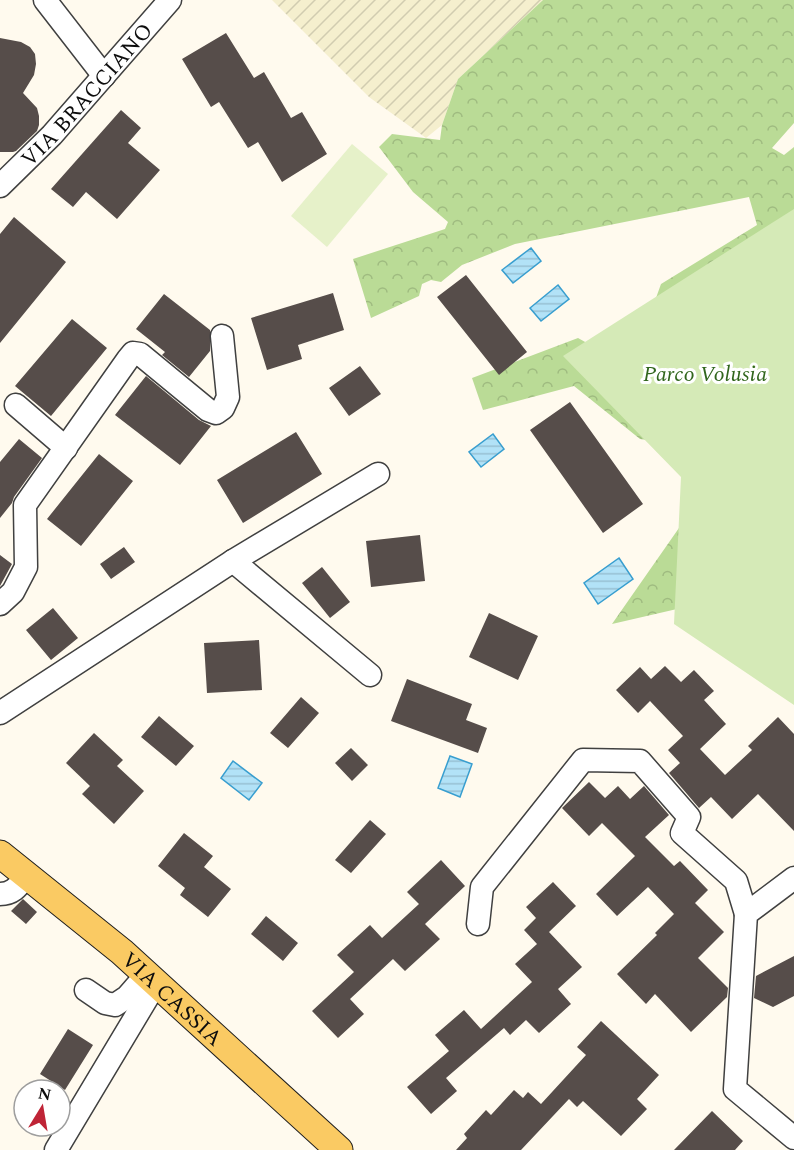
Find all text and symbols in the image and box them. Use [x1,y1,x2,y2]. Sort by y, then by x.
street label: VIA BRACCIANO [14,16,161,175]
park label: Parco Volusia [643,358,767,391]
street label: VIA CASSIA [113,944,230,1054]
north arrow [12,1078,72,1138]
text: N [36,1081,53,1107]

